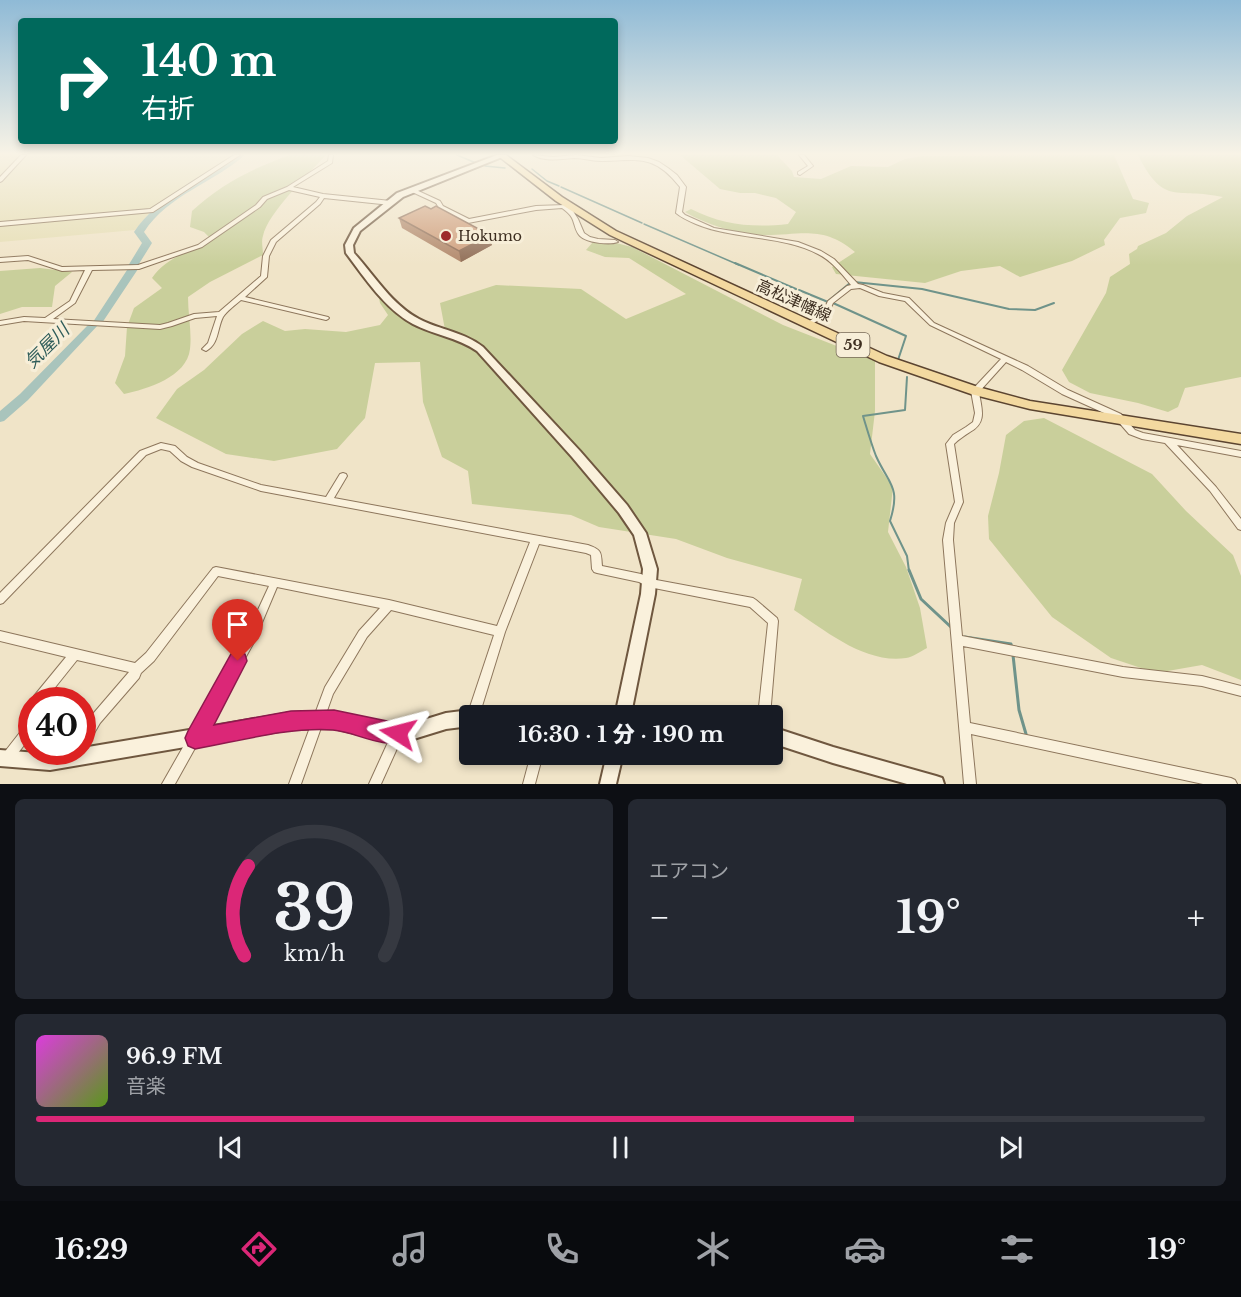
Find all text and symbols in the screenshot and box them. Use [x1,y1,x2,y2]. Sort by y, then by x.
text: 140 m [141,35,277,87]
icon: right [42,42,120,120]
text: 右折 [141,92,195,125]
place label: Hokumo [458,227,522,245]
marker: Hokumo [439,229,453,243]
street label: 高松津幡線 [753,275,835,325]
water label: 気屋川 [20,318,75,373]
road number: 59 [836,333,870,357]
pin [212,599,263,661]
icon: arrive [221,608,254,641]
speed limit sign: 40 [18,687,96,765]
position arrow [366,701,430,765]
text: 16:30 · 1 分 · 190 m [518,721,724,748]
text: エアコン [649,859,729,883]
text: 39 [273,869,355,947]
text: 19° [896,889,961,945]
text: − [649,897,670,938]
text: + [1187,897,1205,938]
text: km/h [284,940,345,967]
text: 96.9 FM [126,1043,222,1070]
text: 音楽 [126,1074,166,1098]
icon: previous [214,1131,247,1164]
icon: pause [604,1131,637,1164]
icon: next [994,1131,1027,1164]
icon: directions [238,1228,280,1270]
icon: music [389,1228,431,1270]
icon: phone [541,1228,583,1270]
icon: climate [692,1228,734,1270]
icon: car [844,1228,886,1270]
icon: filters [996,1228,1038,1270]
text: 16:29 [55,1233,128,1266]
text: 19° [1147,1233,1186,1266]

